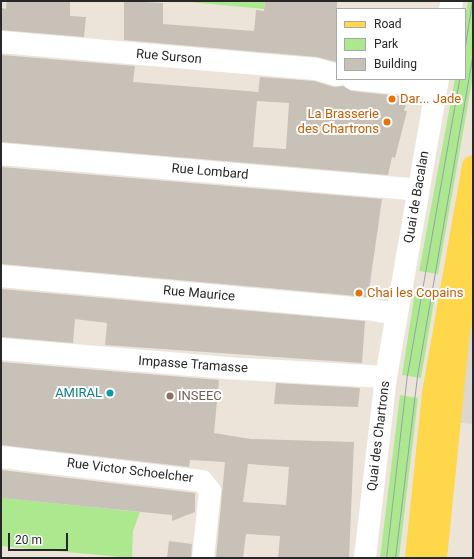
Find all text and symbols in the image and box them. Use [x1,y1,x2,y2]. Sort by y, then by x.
legend [336,8,466,80]
text: Road [374,17,402,31]
text: Park [374,37,398,51]
street label: Rue Surson [136,46,202,68]
text: Building [374,57,417,71]
place label: Dar... Jade [400,91,461,107]
marker: Dar... Jade [387,94,397,104]
place label: La Brasserie des Chartrons [298,107,379,138]
marker: La Brasserie des Chartrons [382,117,392,127]
street label: Quai de Bacalan [401,150,433,244]
street label: Rue Lombard [171,161,249,183]
street label: Rue Maurice [162,283,236,305]
place label: Chai les Copains [367,285,463,301]
marker: Chai les Copains [354,288,364,298]
street label: Impasse Tramasse [138,353,248,377]
street label: Quai des Chartrons [364,380,394,492]
place label: AMIRAL [55,385,102,401]
marker: AMIRAL [105,388,115,398]
place label: INSEEC [178,388,222,404]
marker: INSEEC [165,391,175,401]
street label: Rue Victor Schoelcher [66,456,194,486]
scale bar [10,525,70,551]
text: 20 m [15,533,42,547]

